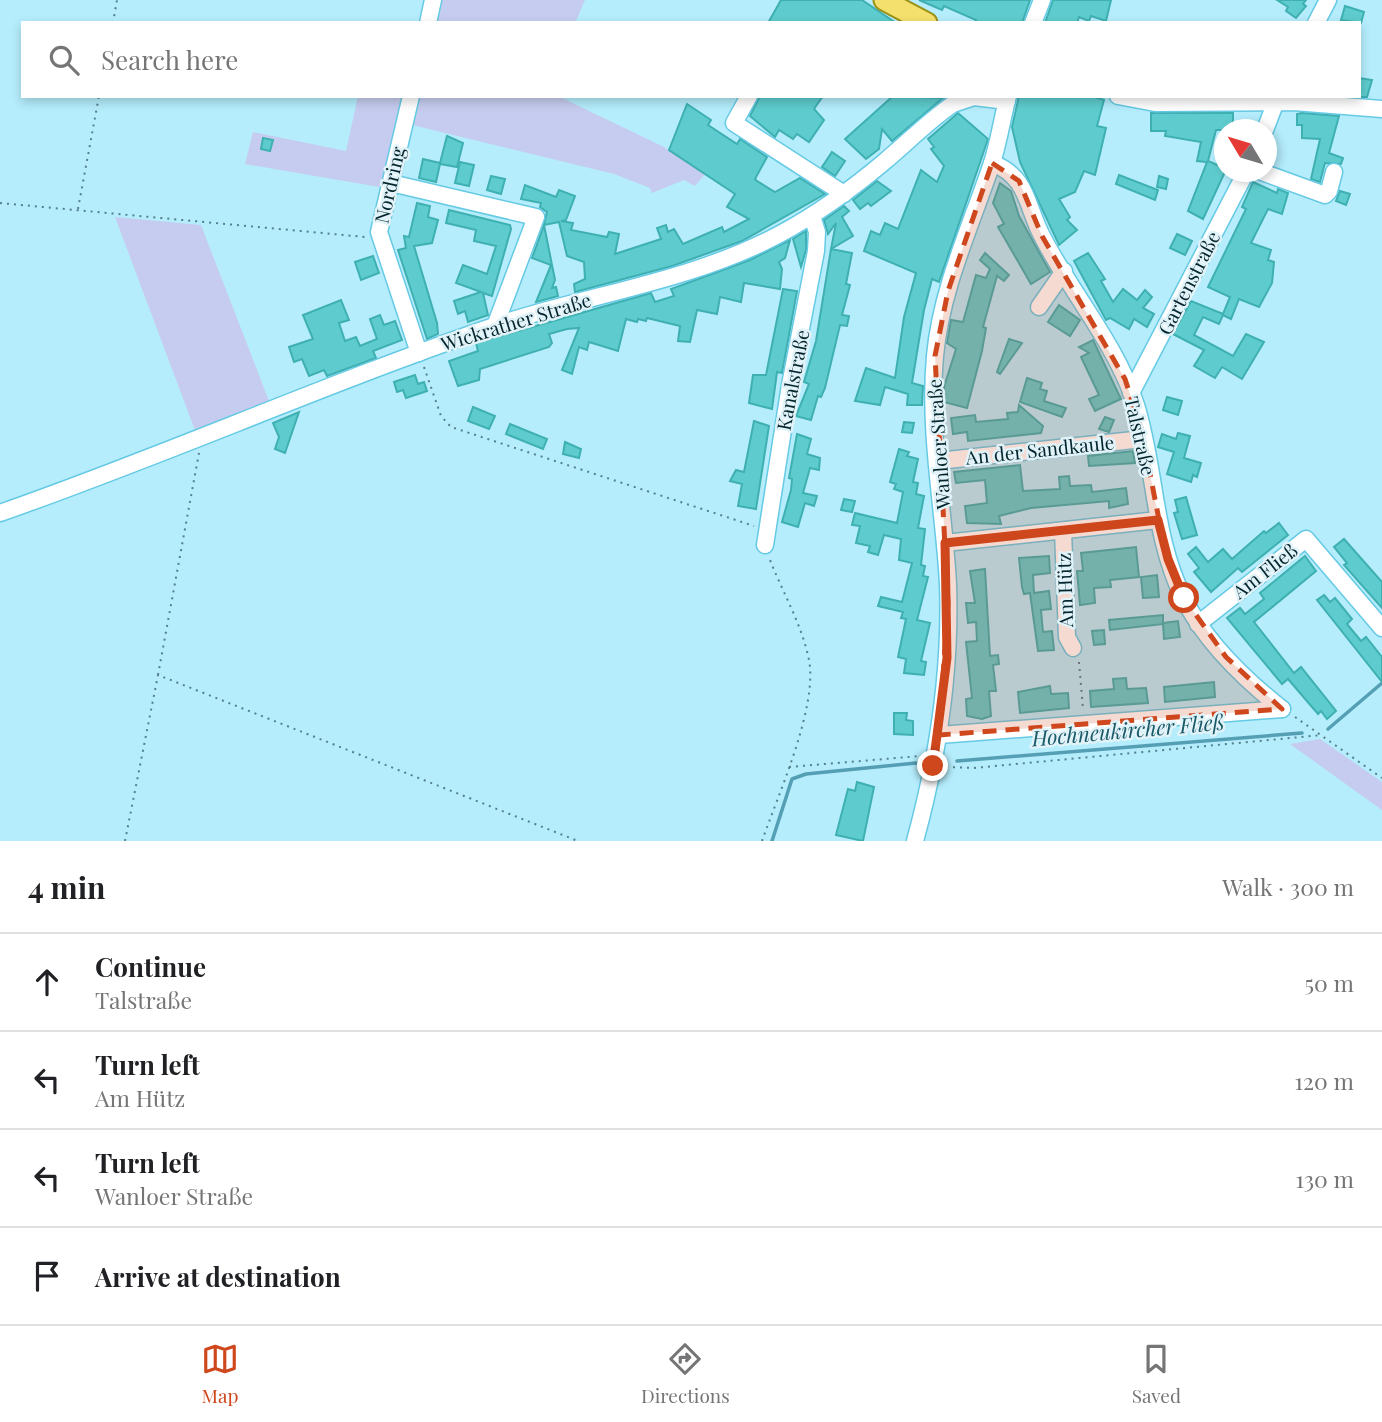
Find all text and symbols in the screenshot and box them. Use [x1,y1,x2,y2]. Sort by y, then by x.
search box [21,21,1361,98]
icon: search [45,41,83,79]
text: Search here [101,42,238,77]
north arrow [1214,119,1277,182]
street label: Nordring [368,144,410,226]
street label: Gartenstraße [1151,226,1225,339]
street label: Wickrather Straße [436,286,594,357]
street label: Kanalstraße [770,327,815,432]
street label: Wanloer Straße [920,378,956,511]
street label: Talstraße [1119,394,1163,478]
street label: An der Sandkaule [963,428,1115,470]
street label: Am Fließ [1226,537,1302,604]
street label: Am Hütz [1050,552,1078,629]
route start [1168,582,1199,613]
water label: Hochneukircher Fließ [1030,707,1225,751]
route end [917,750,948,781]
text: 4 min [28,867,106,907]
text: Walk · 300 m [1222,871,1354,902]
text: Continue [95,949,206,984]
icon: ahead [28,963,66,1001]
text: 50 m [1305,967,1354,998]
text: Talstraße [95,984,192,1015]
text: Turn left [95,1047,200,1082]
icon: left [28,1061,66,1099]
text: 120 m [1295,1065,1354,1096]
text: Am Hütz [95,1082,185,1113]
text: Turn left [95,1145,200,1180]
icon: left [28,1159,66,1197]
text: 130 m [1296,1163,1354,1194]
text: Wanloer Straße [95,1180,253,1211]
icon: arrive [28,1257,66,1295]
text: Arrive at destination [95,1259,341,1294]
tab: Map [201,1340,239,1408]
tab: Directions [641,1340,730,1408]
tab: Saved [1132,1340,1181,1408]

